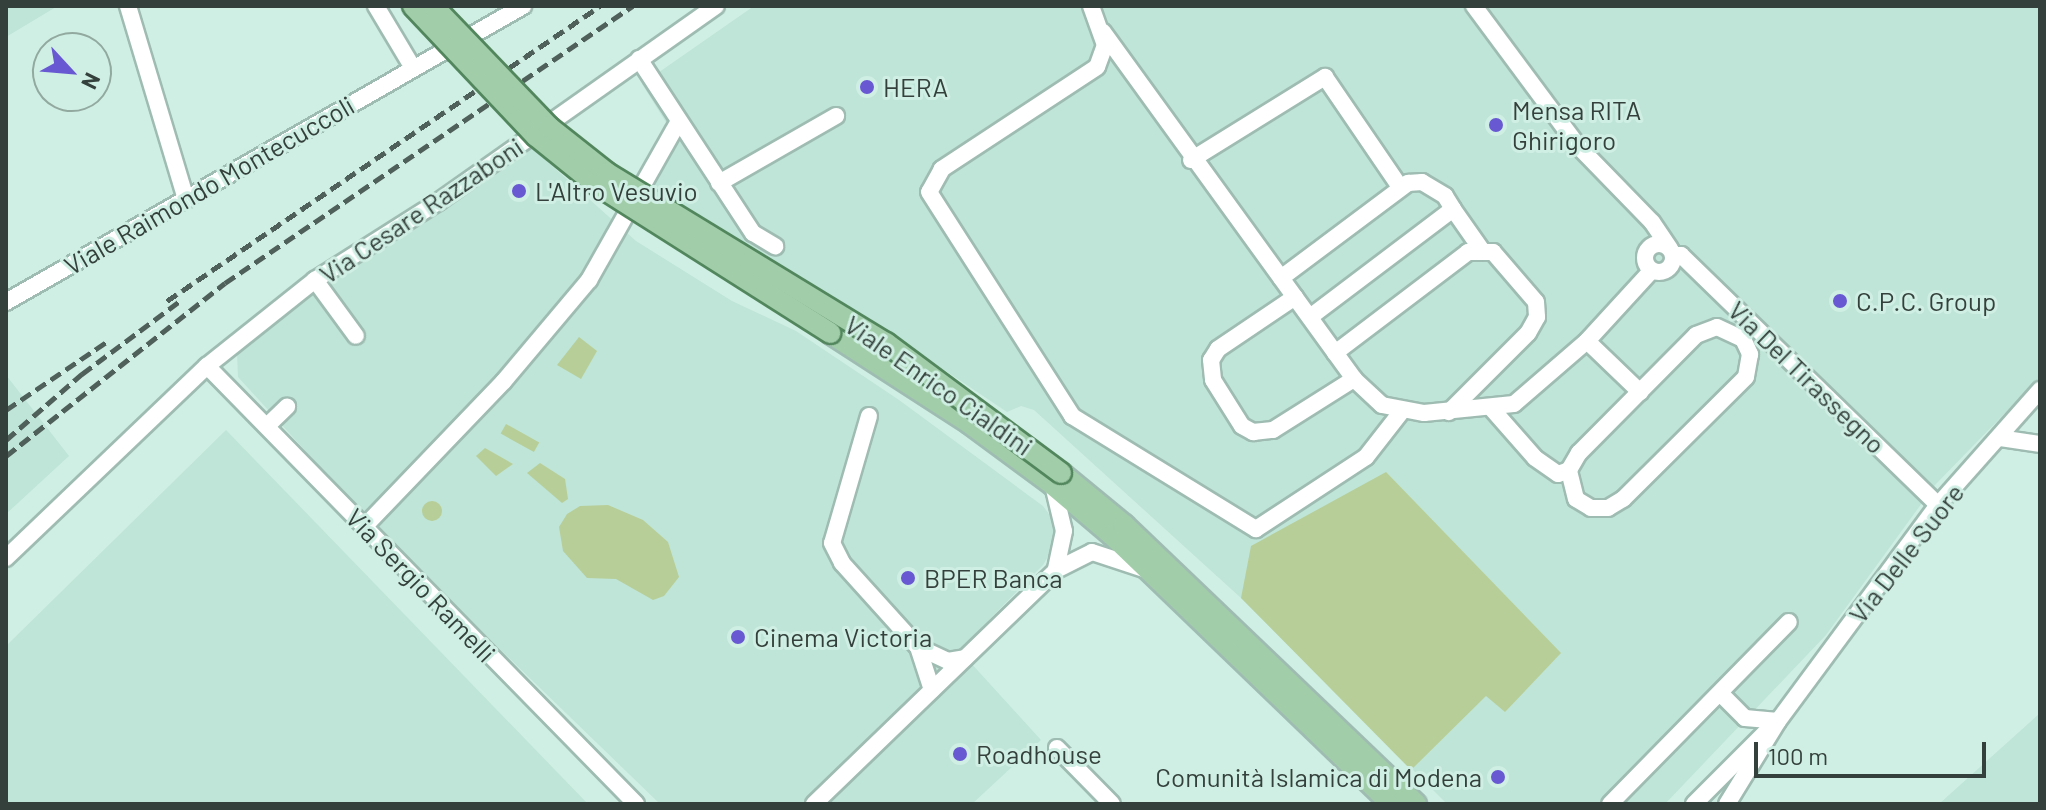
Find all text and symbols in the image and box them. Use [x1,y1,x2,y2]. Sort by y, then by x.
north arrow [32,32,112,112]
text: N [77,69,107,94]
place label: HERA [883,71,948,103]
marker: HERA [858,78,876,96]
street label: Viale Raimondo Montecuccoli [58,89,360,281]
place label: Mensa RITA Ghirigoro [1512,94,1641,156]
marker: Mensa RITA Ghirigoro [1487,116,1505,134]
street label: Via Cesare Razzaboni [313,130,529,290]
place label: L'Altro Vesuvio [535,175,698,207]
marker: L'Altro Vesuvio [510,182,528,200]
place label: C.P.C. Group [1856,285,1996,317]
marker: C.P.C. Group [1831,292,1849,310]
street label: Via Del Tirassegno [1722,294,1892,460]
street label: Viale Enrico Cialdini [839,309,1039,461]
street label: Via Delle Suore [1842,477,1970,629]
street label: Via Sergio Ramelli [340,502,502,668]
place label: BPER Banca [924,562,1063,594]
marker: BPER Banca [899,569,917,587]
place label: Cinema Victoria [754,621,932,653]
marker: Cinema Victoria [729,628,747,646]
scale bar [1758,726,1990,776]
place label: Roadhouse [976,738,1102,770]
text: 100 m [1768,741,1828,770]
marker: Roadhouse [951,745,969,763]
place label: Comunità Islamica di Modena [1155,761,1482,793]
marker: Comunità Islamica di Modena [1489,768,1507,786]

